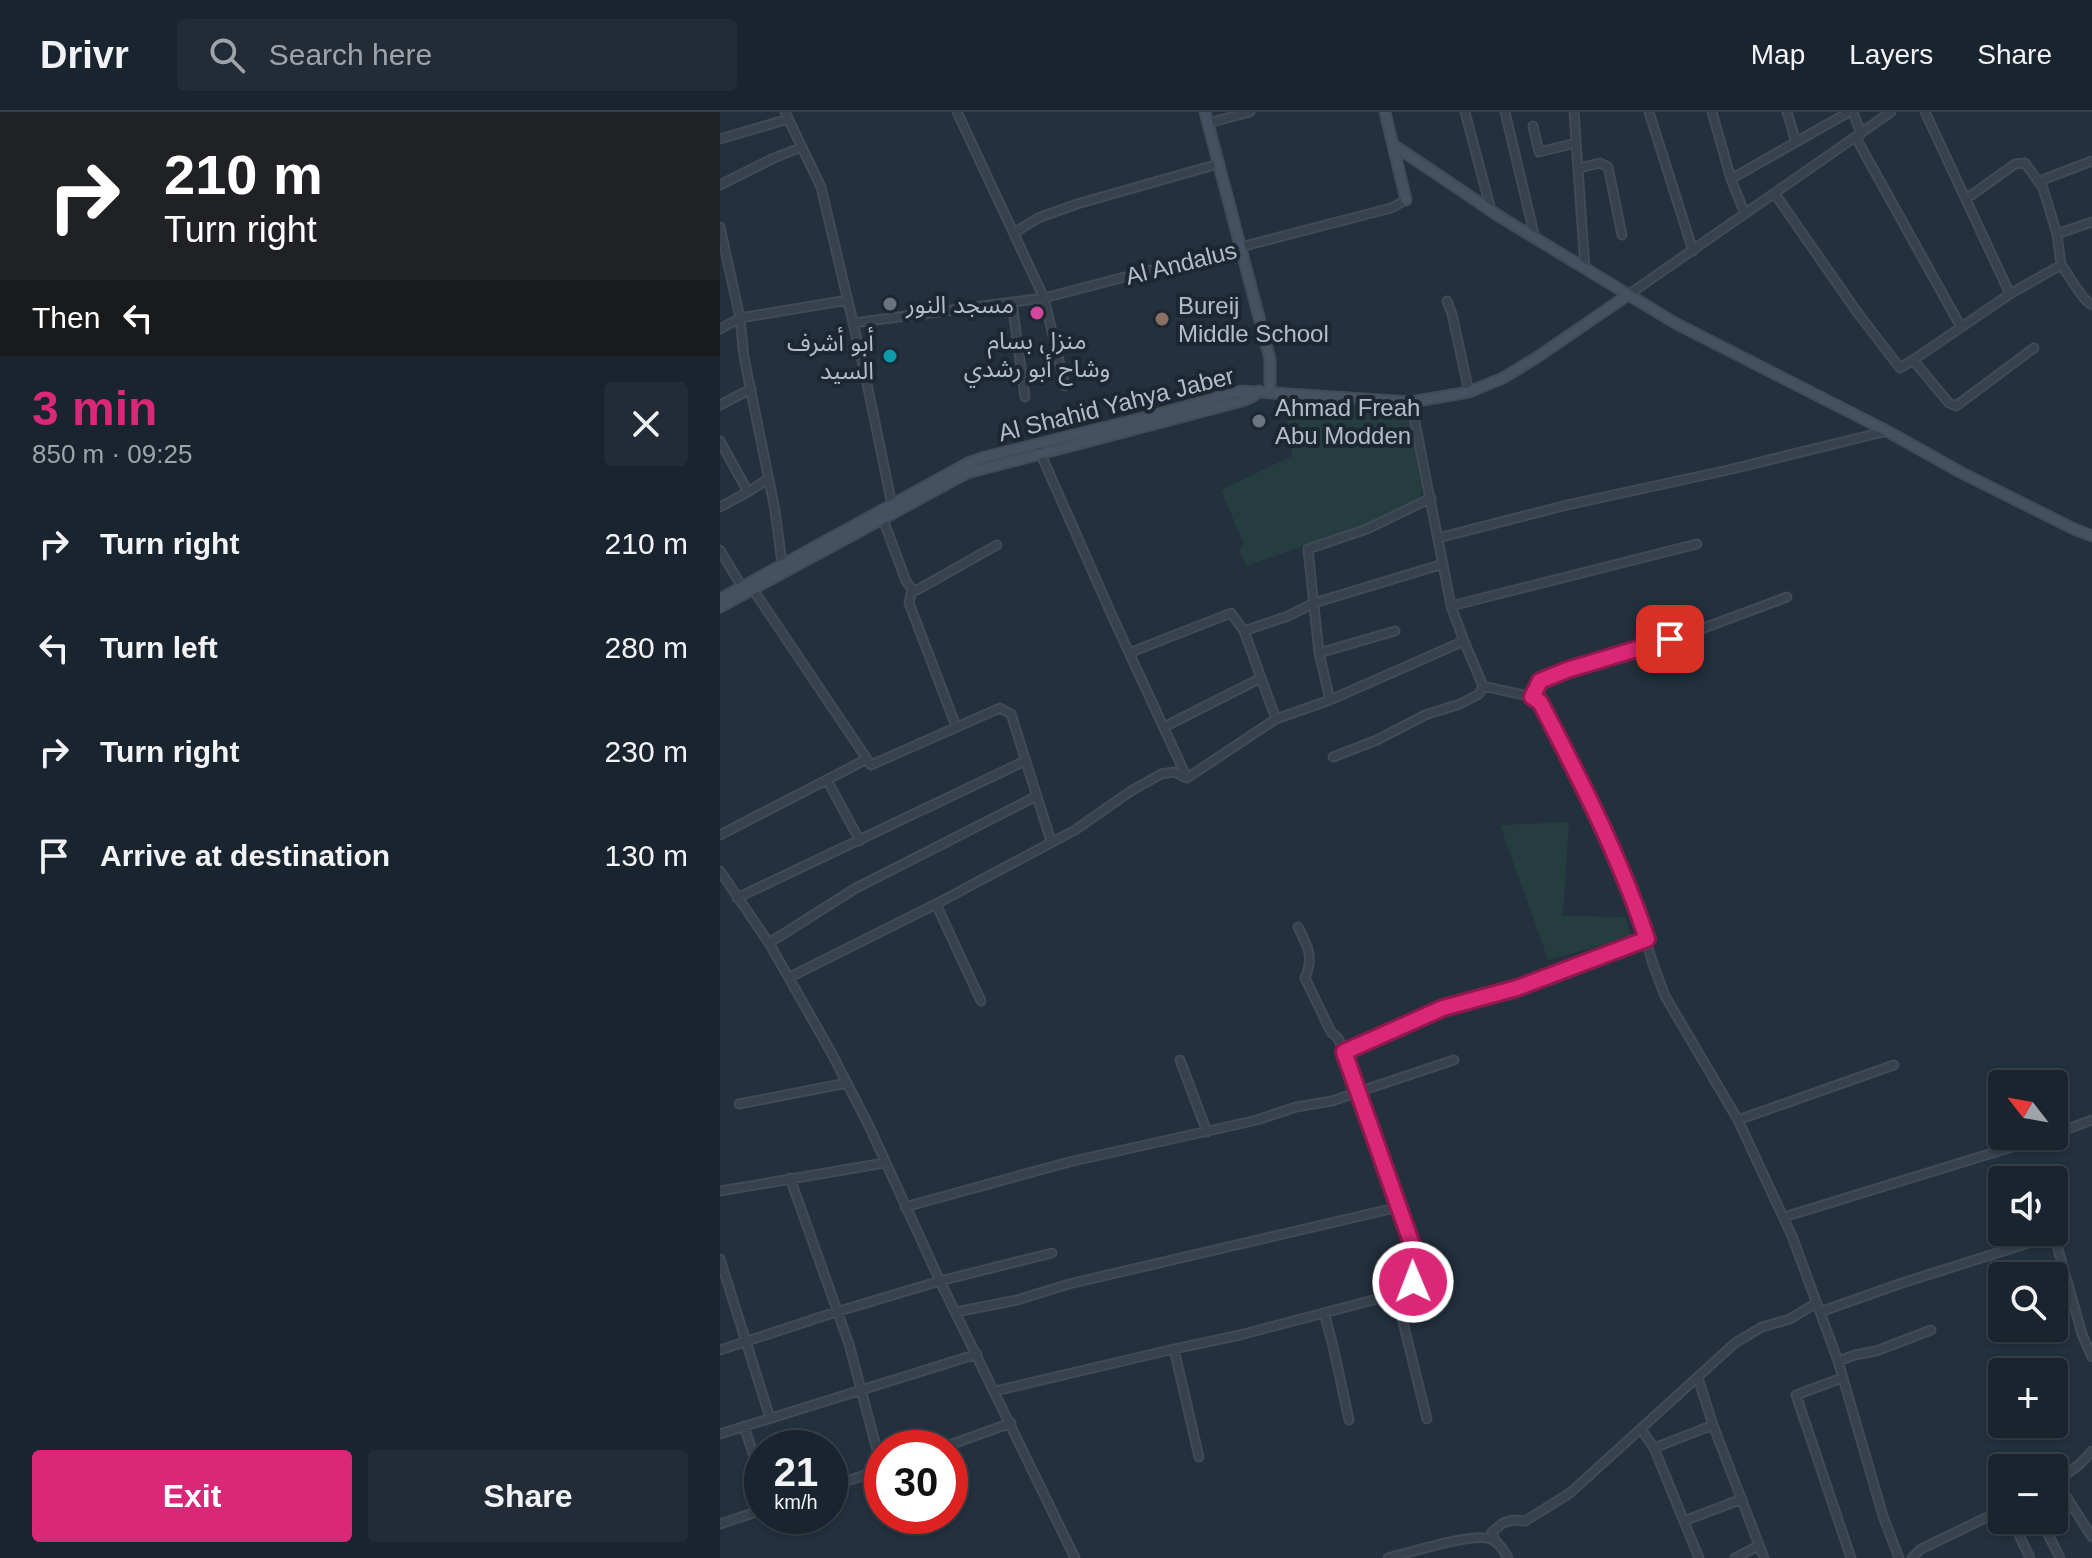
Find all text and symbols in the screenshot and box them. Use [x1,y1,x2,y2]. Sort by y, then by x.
search box [177,19,737,91]
icon: search [205,33,249,77]
text: Drivr [40,34,129,76]
text: Search here [269,38,432,71]
text: Map [1751,39,1805,70]
text: Layers [1849,39,1933,70]
text: Share [1977,39,2052,70]
text: 210 m [164,143,323,206]
icon: right [32,144,136,248]
text: Turn right [164,209,317,250]
street label: Al Andalus [1123,236,1239,290]
place label: مسجد النور [905,291,1014,319]
place label: Bureij Middle School [1178,292,1329,347]
marker: مسجد النور [881,295,899,313]
icon: left [116,296,160,340]
text: Then [32,301,100,334]
marker: منزل بسام وشاح أبو رشدي [1028,304,1046,322]
marker: Bureij Middle School [1153,310,1171,328]
place label: أبو أشرف السيد [787,326,874,384]
place label: منزل بسام وشاح أبو رشدي [964,327,1110,387]
marker: أبو أشرف السيد [881,347,899,365]
street label: Al Shahid Yahya Jaber [995,362,1237,446]
text: 3 min [32,382,157,435]
button: close [604,382,688,466]
place label: Ahmad Freah Abu Modden [1275,394,1420,449]
marker: Ahmad Freah Abu Modden [1250,412,1268,430]
text: 850 m · 09:25 [32,439,192,469]
icon: right [32,522,76,566]
text: Turn right [100,527,239,560]
text: 210 m [605,527,688,560]
pin [1636,605,1704,673]
icon: arrive [1648,617,1692,661]
icon: left [32,626,76,670]
text: Turn left [100,631,218,664]
text: 280 m [605,631,688,664]
icon: right [32,730,76,774]
text: Turn right [100,735,239,768]
text: 230 m [605,735,688,768]
icon: arrive [32,834,76,878]
text: Arrive at destination [100,839,390,872]
text: 130 m [605,839,688,872]
north arrow [1988,1070,2068,1150]
map controls [1988,1070,2068,1534]
button: sound [1988,1166,2068,1246]
position arrow [1371,1240,1455,1324]
button: search [1988,1262,2068,1342]
button: + [1988,1358,2068,1438]
speed limit sign: 30 [864,1430,968,1534]
button: Exit [32,1450,352,1542]
button: Share [368,1450,688,1542]
text: 21 [774,1450,818,1494]
button: − [1988,1454,2068,1534]
text: km/h [774,1491,818,1513]

